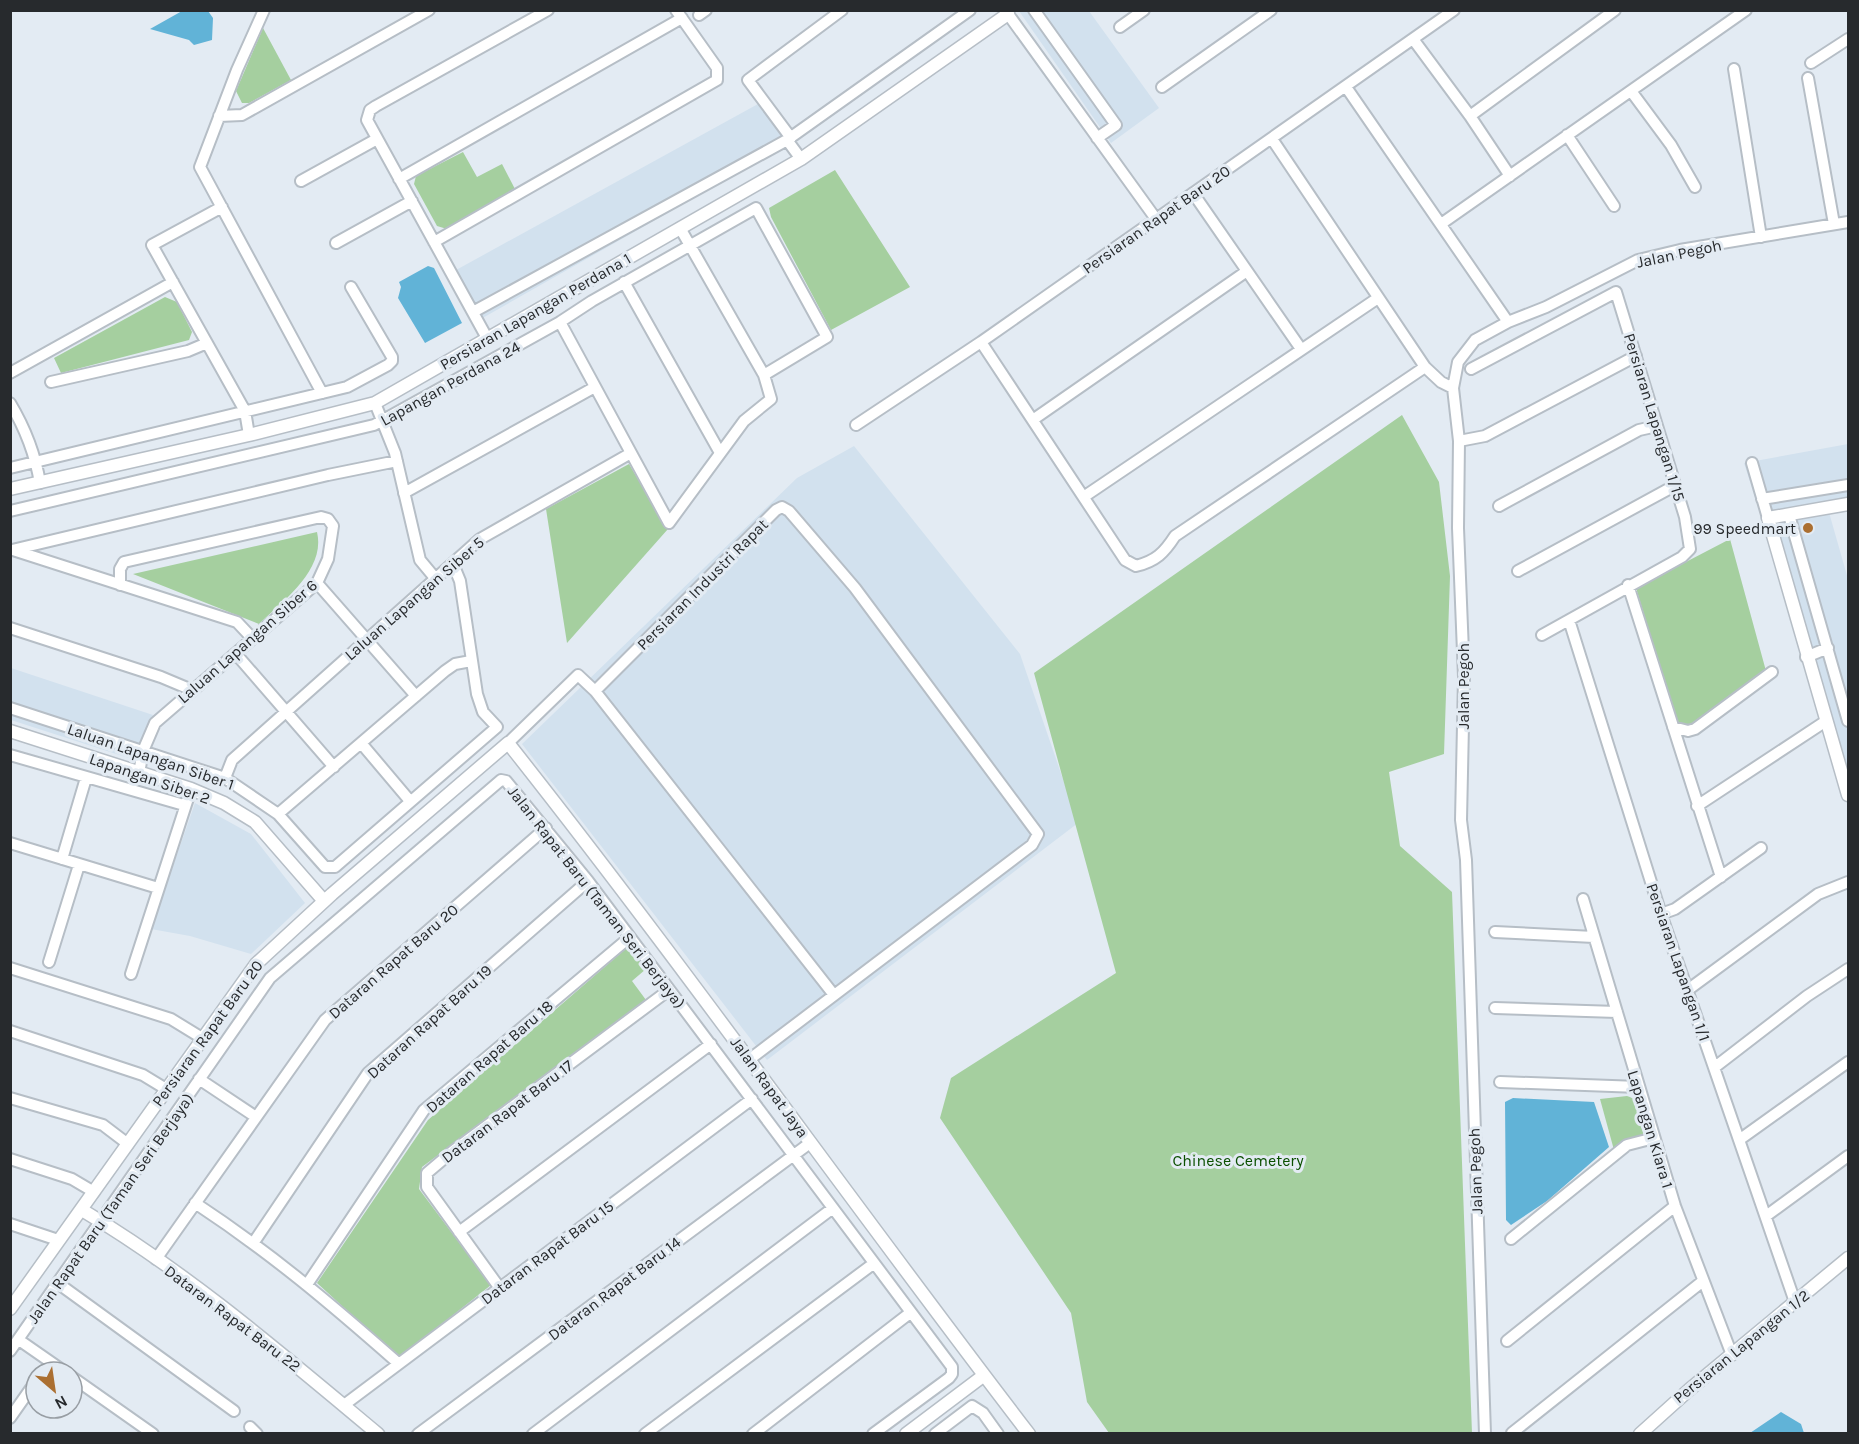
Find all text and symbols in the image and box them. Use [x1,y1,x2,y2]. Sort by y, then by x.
street label: Persiaran Rapat Baru 20 [1079,161,1234,278]
street label: Jalan Pegoh [1635,235,1723,272]
street label: Persiaran Lapangan Perdana 1 [437,249,634,374]
street label: Persiaran Lapangan 1/15 [1620,331,1689,504]
street label: Lapangan Perdana 24 [377,337,524,430]
street label: Persiaran Industri Rapat [633,515,772,654]
place label: 99 Speedmart [1693,519,1796,538]
marker: 99 Speedmart [1801,521,1815,535]
street label: Laluan Lapangan Siber 5 [341,533,488,664]
street label: Laluan Lapangan Siber 6 [174,575,321,707]
street label: Jalan Pegoh [1454,643,1473,729]
street label: Laluan Lapangan Siber 1 [65,719,237,794]
street label: Lapangan Siber 2 [87,749,213,808]
street label: Jalan Rapat Baru (Taman Seri Berjaya) [504,782,689,1012]
street label: Persiaran Lapangan 1/1 [1643,881,1714,1044]
street label: Dataran Rapat Baru 20 [325,900,462,1023]
street label: Persiaran Rapat Baru 20 [148,956,267,1110]
street label: Dataran Rapat Baru 19 [363,960,496,1082]
street label: Dataran Rapat Baru 18 [422,996,557,1117]
street label: Jalan Rapat Jaya [727,1033,813,1141]
street label: Dataran Rapat Baru 17 [438,1055,577,1167]
street label: Lapangan Kiara 1 [1624,1068,1677,1190]
street label: Jalan Rapat Baru (Taman Seri Berjaya) [23,1089,198,1327]
street label: Jalan Pegoh [1464,1127,1487,1215]
park label: Chinese Cemetery [1172,1151,1304,1170]
street label: Dataran Rapat Baru 15 [477,1196,617,1308]
street label: Dataran Rapat Baru 14 [544,1232,684,1344]
street label: Dataran Rapat Baru 22 [161,1261,304,1376]
street label: Persiaran Lapangan 1/2 [1669,1286,1813,1407]
north arrow [24,1360,84,1420]
text: N [51,1392,71,1414]

